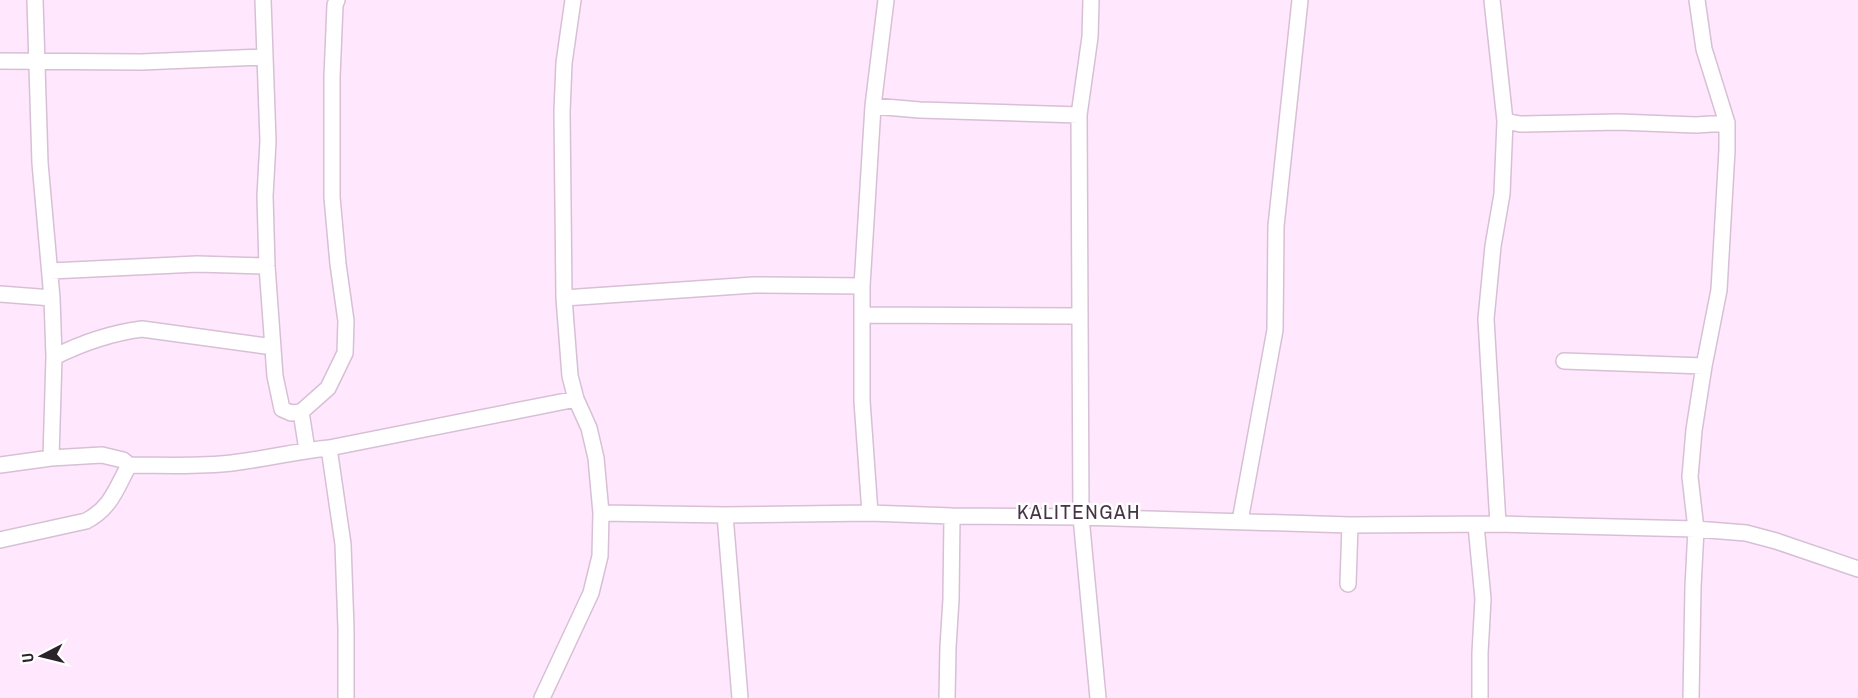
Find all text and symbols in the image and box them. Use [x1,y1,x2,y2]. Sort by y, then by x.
district label: KALITENGAH [1017,497,1141,526]
north arrow [12,626,72,686]
text: U [16,652,39,664]

